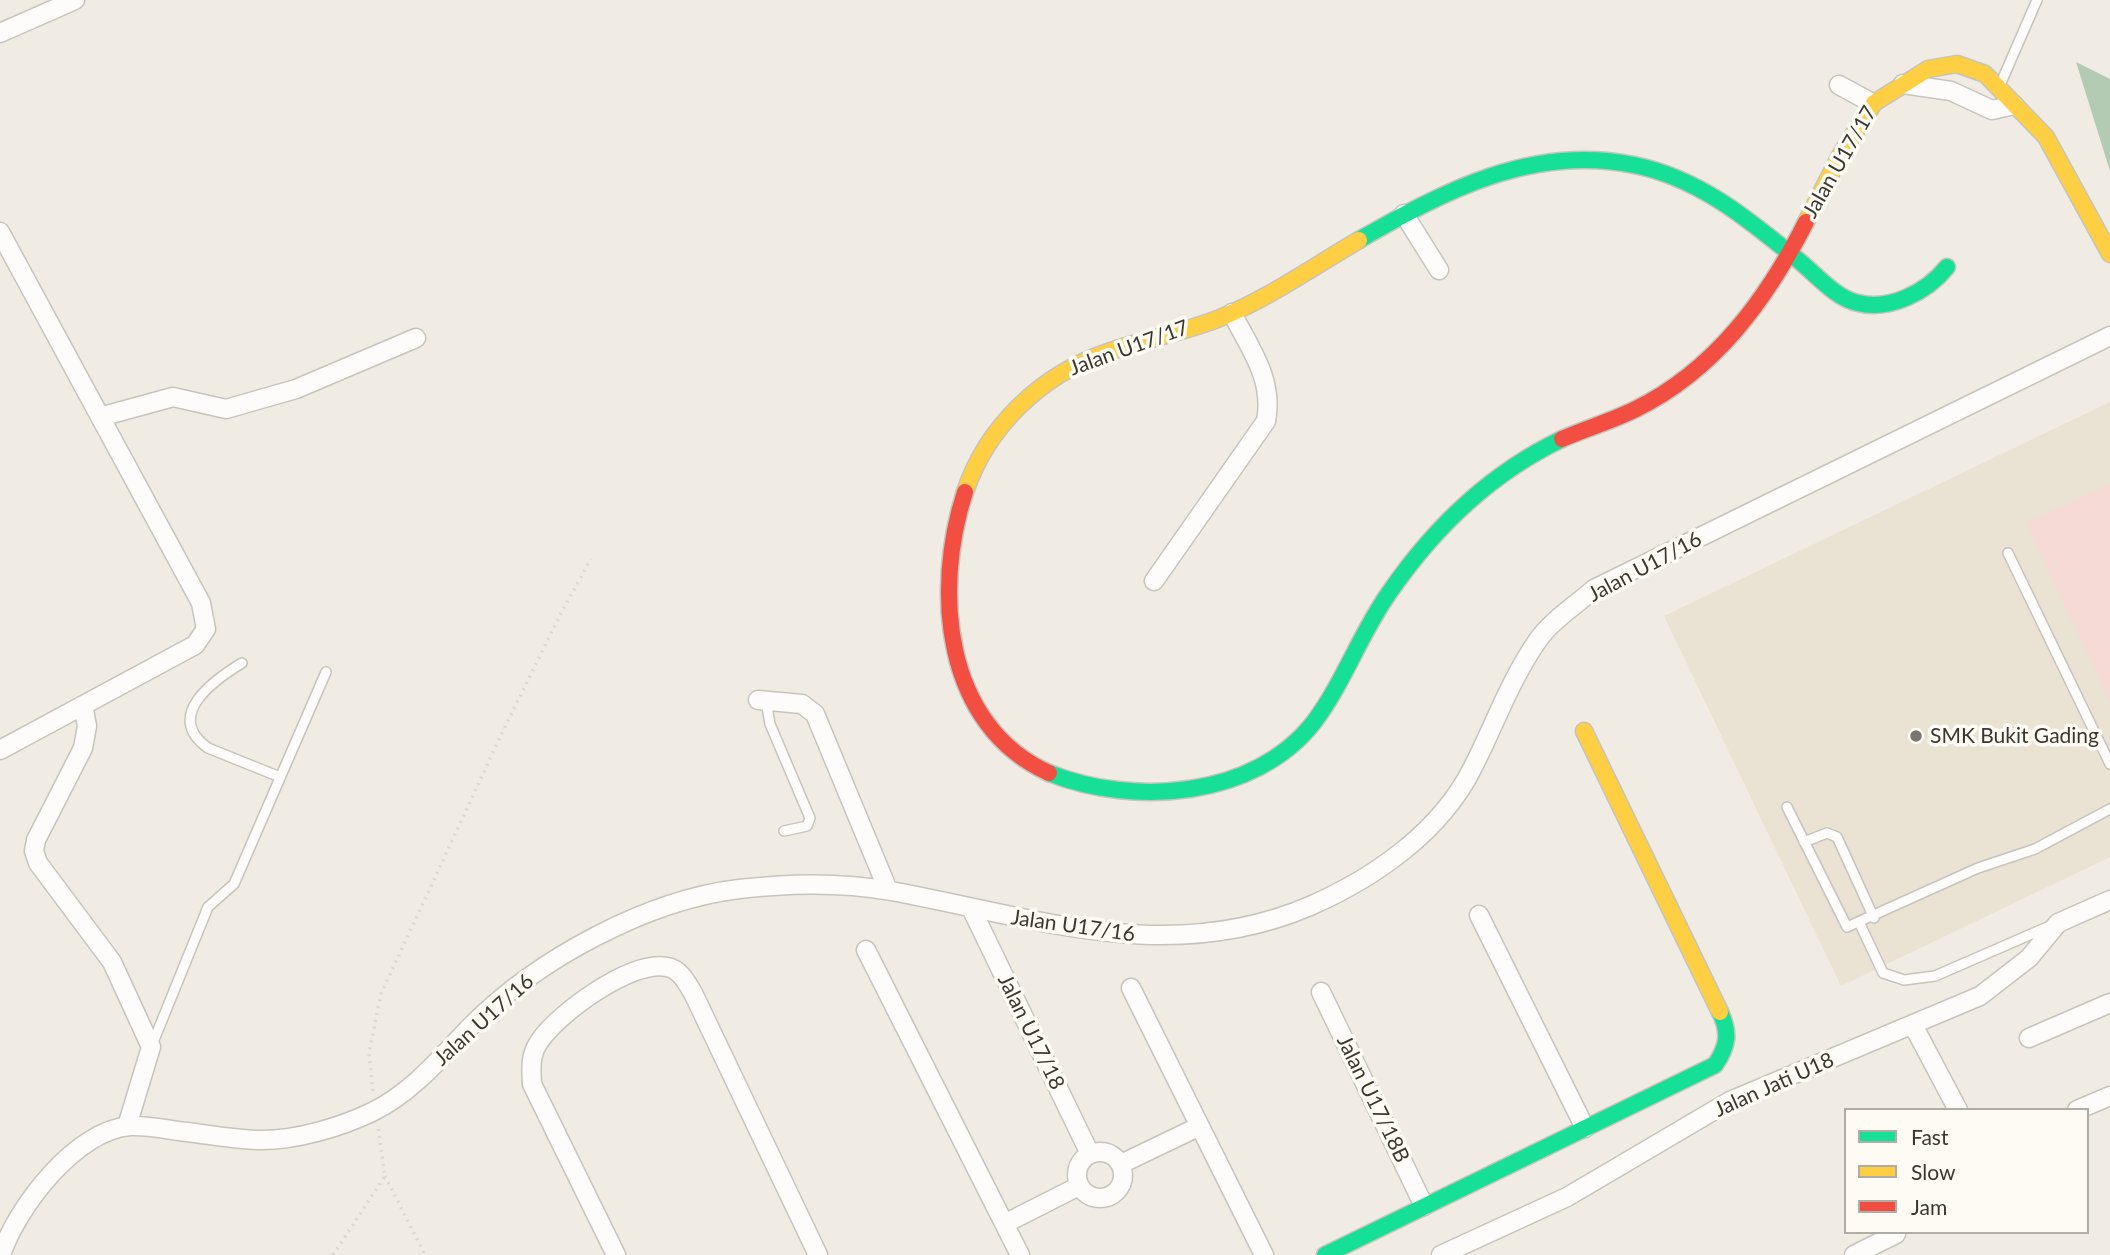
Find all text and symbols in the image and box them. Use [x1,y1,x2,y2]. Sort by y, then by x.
street label: Jalan U17/17 [1798,102,1882,222]
street label: Jalan U17/17 [1066,315,1192,381]
street label: Jalan U17/16 [1584,527,1706,607]
place label: SMK Bukit Gading [1930,723,2099,749]
marker: SMK Bukit Gading [1908,728,1924,744]
street label: Jalan U17/16 [1009,905,1137,947]
street label: Jalan U17/16 [429,969,539,1071]
street label: Jalan U17/18 [992,970,1070,1094]
street label: Jalan U17/18B [1331,1031,1415,1167]
street label: Jalan Jati U18 [1710,1047,1838,1123]
legend [1844,1108,2089,1234]
text: Fast [1911,1124,1948,1149]
text: Slow [1911,1159,1955,1184]
text: Jam [1911,1194,1947,1219]

